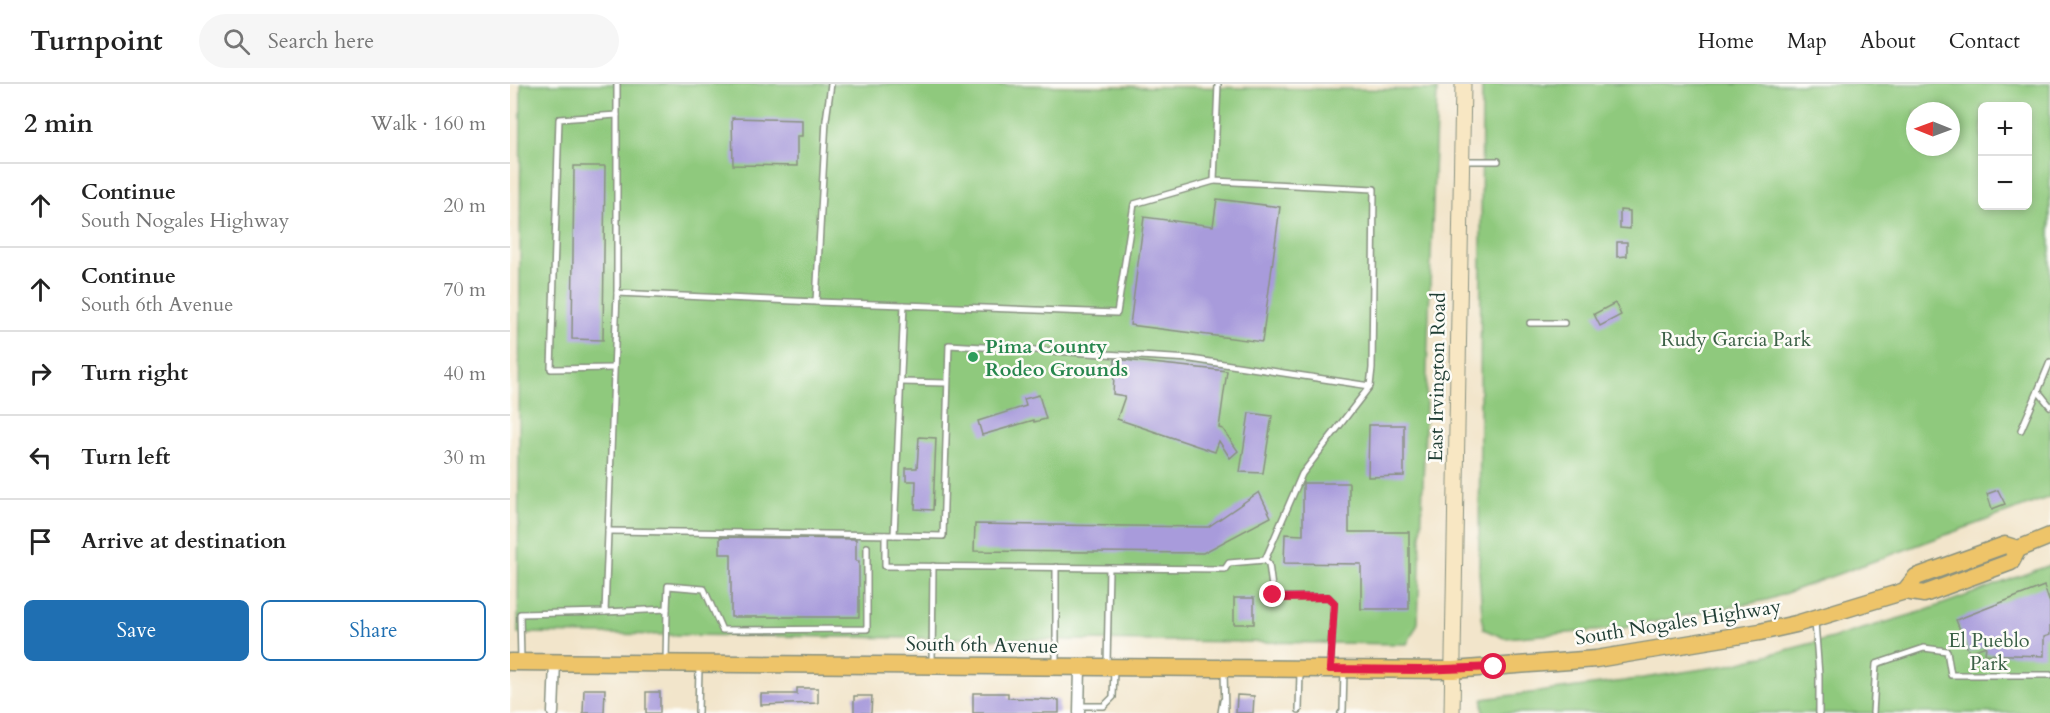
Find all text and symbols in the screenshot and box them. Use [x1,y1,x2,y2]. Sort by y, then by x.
search box [199,14,619,68]
text: Turnpoint [30,22,163,60]
icon: search [220,25,253,58]
text: Search here [268,26,374,56]
text: Home [1698,27,1754,56]
text: Map [1787,27,1827,56]
text: About [1860,27,1916,56]
text: Contact [1949,27,2020,56]
north arrow [1906,102,1960,156]
map controls [1978,102,2032,210]
button: + [1978,102,2032,156]
text: 2 min [24,106,93,141]
text: Walk · 160 m [371,110,486,137]
button: − [1978,156,2032,210]
text: Continue [81,177,176,207]
icon: ahead [24,189,57,222]
text: 20 m [443,192,486,219]
text: South Nogales Highway [81,207,289,234]
text: Continue [81,261,176,291]
icon: ahead [24,273,57,306]
text: 70 m [443,276,486,303]
text: South 6th Avenue [81,291,233,318]
street label: East Irvington Road [1422,292,1452,462]
park label: Rudy Garcia Park [1661,326,1811,353]
place label: Pima County Rodeo Grounds [985,333,1128,383]
marker: Pima County Rodeo Grounds [966,350,980,364]
icon: right [24,357,57,390]
text: Turn right [81,358,188,388]
text: 40 m [443,360,486,387]
icon: left [24,441,57,474]
text: Turn left [81,442,170,472]
text: 30 m [443,444,486,471]
icon: arrive [24,525,57,558]
text: Arrive at destination [81,526,286,556]
route end [1259,581,1285,607]
street label: South Nogales Highway [1573,592,1783,652]
button: Save [24,600,249,661]
button: Share [261,600,486,661]
park label: El Pueblo Park [1948,627,2030,677]
street label: South 6th Avenue [906,630,1058,660]
route start [1480,653,1506,679]

